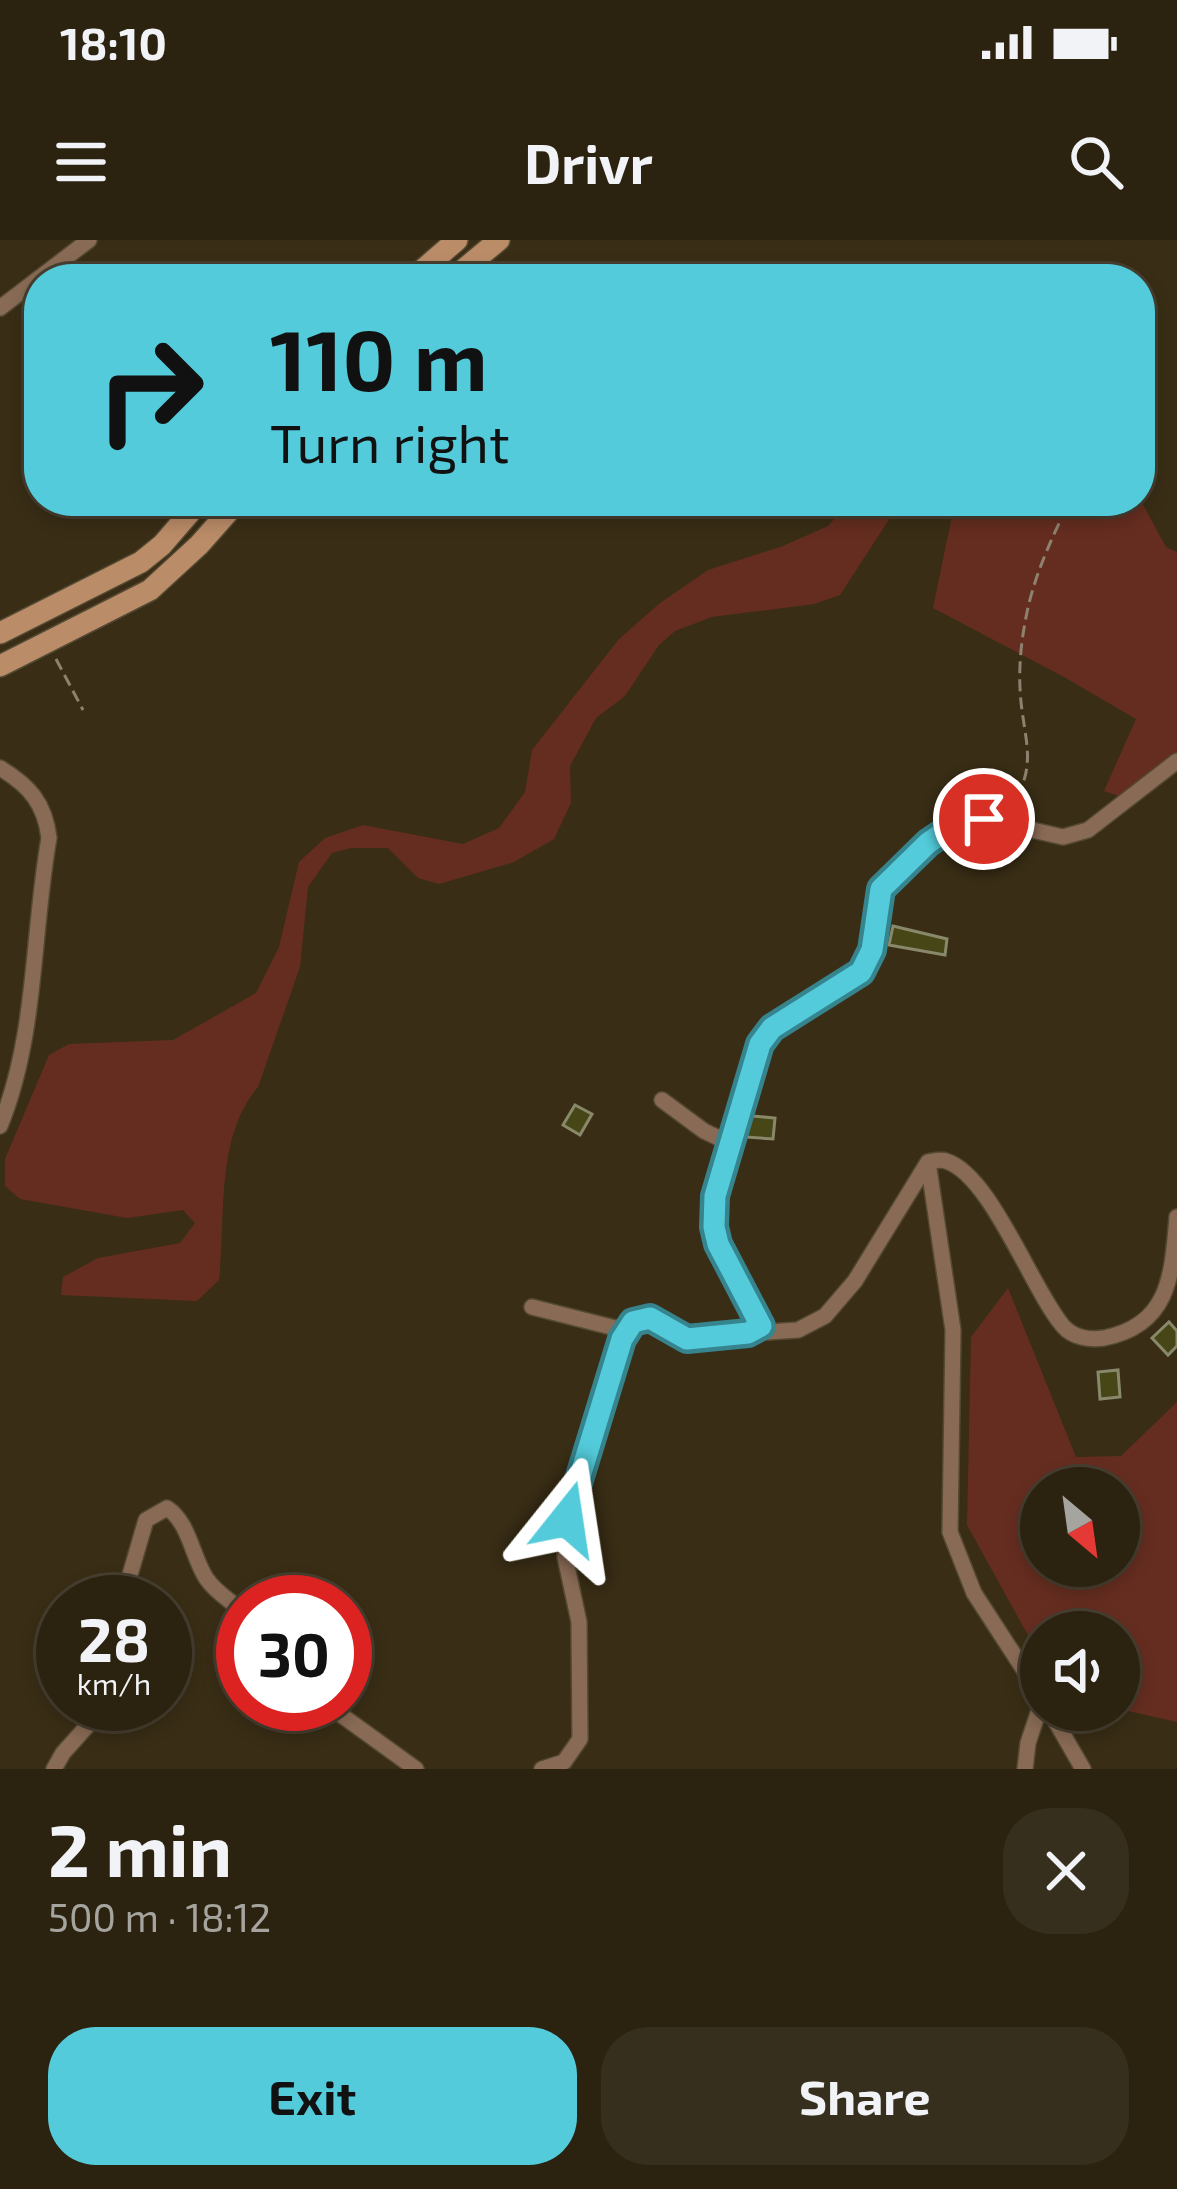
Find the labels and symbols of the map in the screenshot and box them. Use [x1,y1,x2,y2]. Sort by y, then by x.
pin [933,768,1035,870]
position arrow [504,1456,630,1582]
north arrow [1020,1467,1140,1587]
speed limit sign: 30 [216,1575,372,1731]

